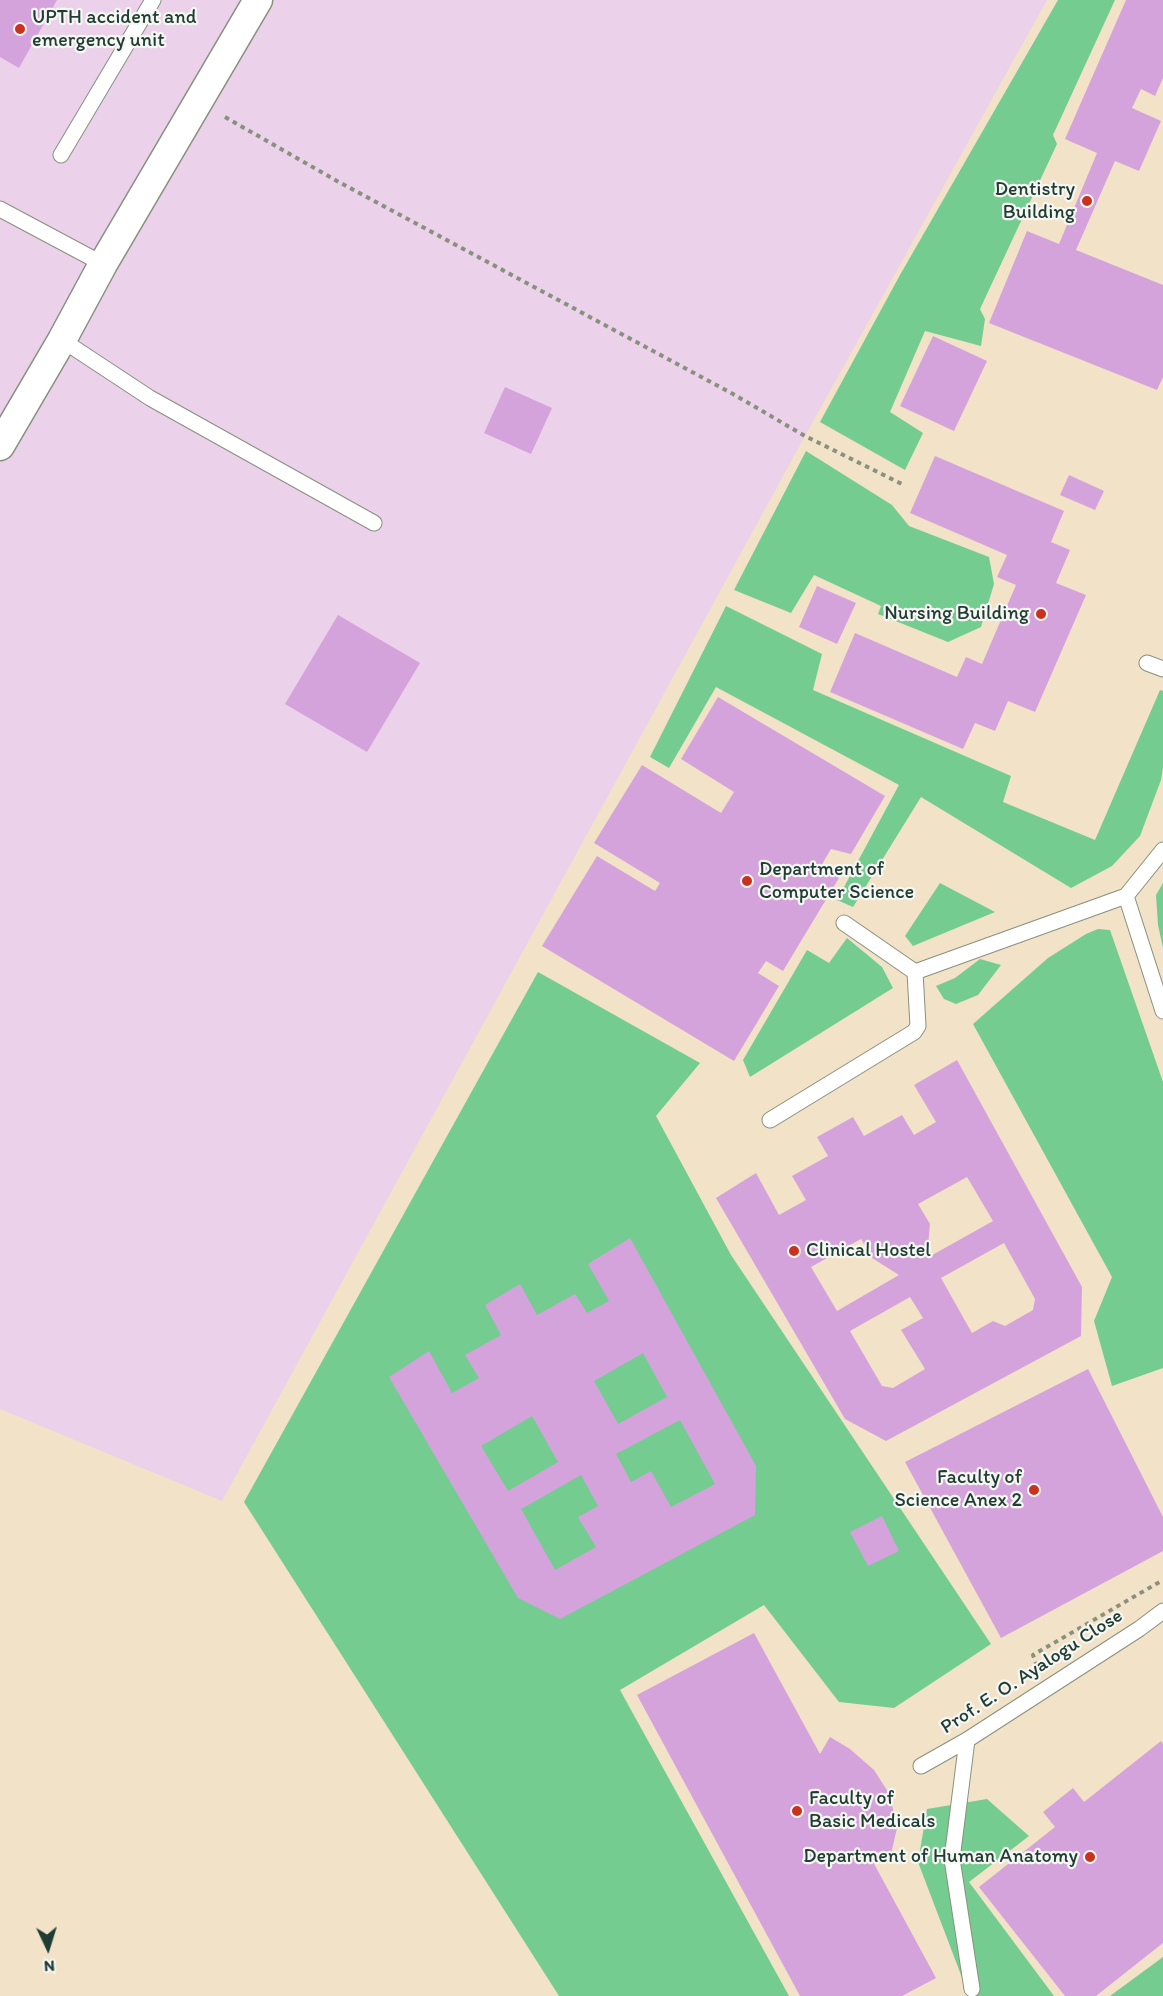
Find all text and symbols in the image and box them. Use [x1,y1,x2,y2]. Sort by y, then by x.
place label: UPTH accident and emergency unit [32,6,196,53]
marker: UPTH accident and emergency unit [13,22,27,36]
place label: Dentistry Building [995,178,1075,225]
marker: Dentistry Building [1080,194,1094,208]
place label: Nursing Building [884,602,1029,626]
marker: Nursing Building [1034,607,1048,621]
place label: Department of Computer Science [759,858,914,905]
marker: Department of Computer Science [740,874,754,888]
place label: Clinical Hostel [806,1239,931,1263]
marker: Clinical Hostel [787,1244,801,1258]
place label: Faculty of Science Anex 2 [894,1466,1022,1513]
marker: Faculty of Science Anex 2 [1027,1483,1041,1497]
street label: Prof. E. O. Ayalogu Close [937,1604,1127,1740]
place label: Faculty of Basic Medicals [809,1787,935,1834]
marker: Faculty of Basic Medicals [790,1804,804,1818]
place label: Department of Human Anatomy [803,1845,1078,1869]
marker: Department of Human Anatomy [1083,1850,1097,1864]
north arrow [18,1918,78,1978]
text: N [43,1957,55,1976]

